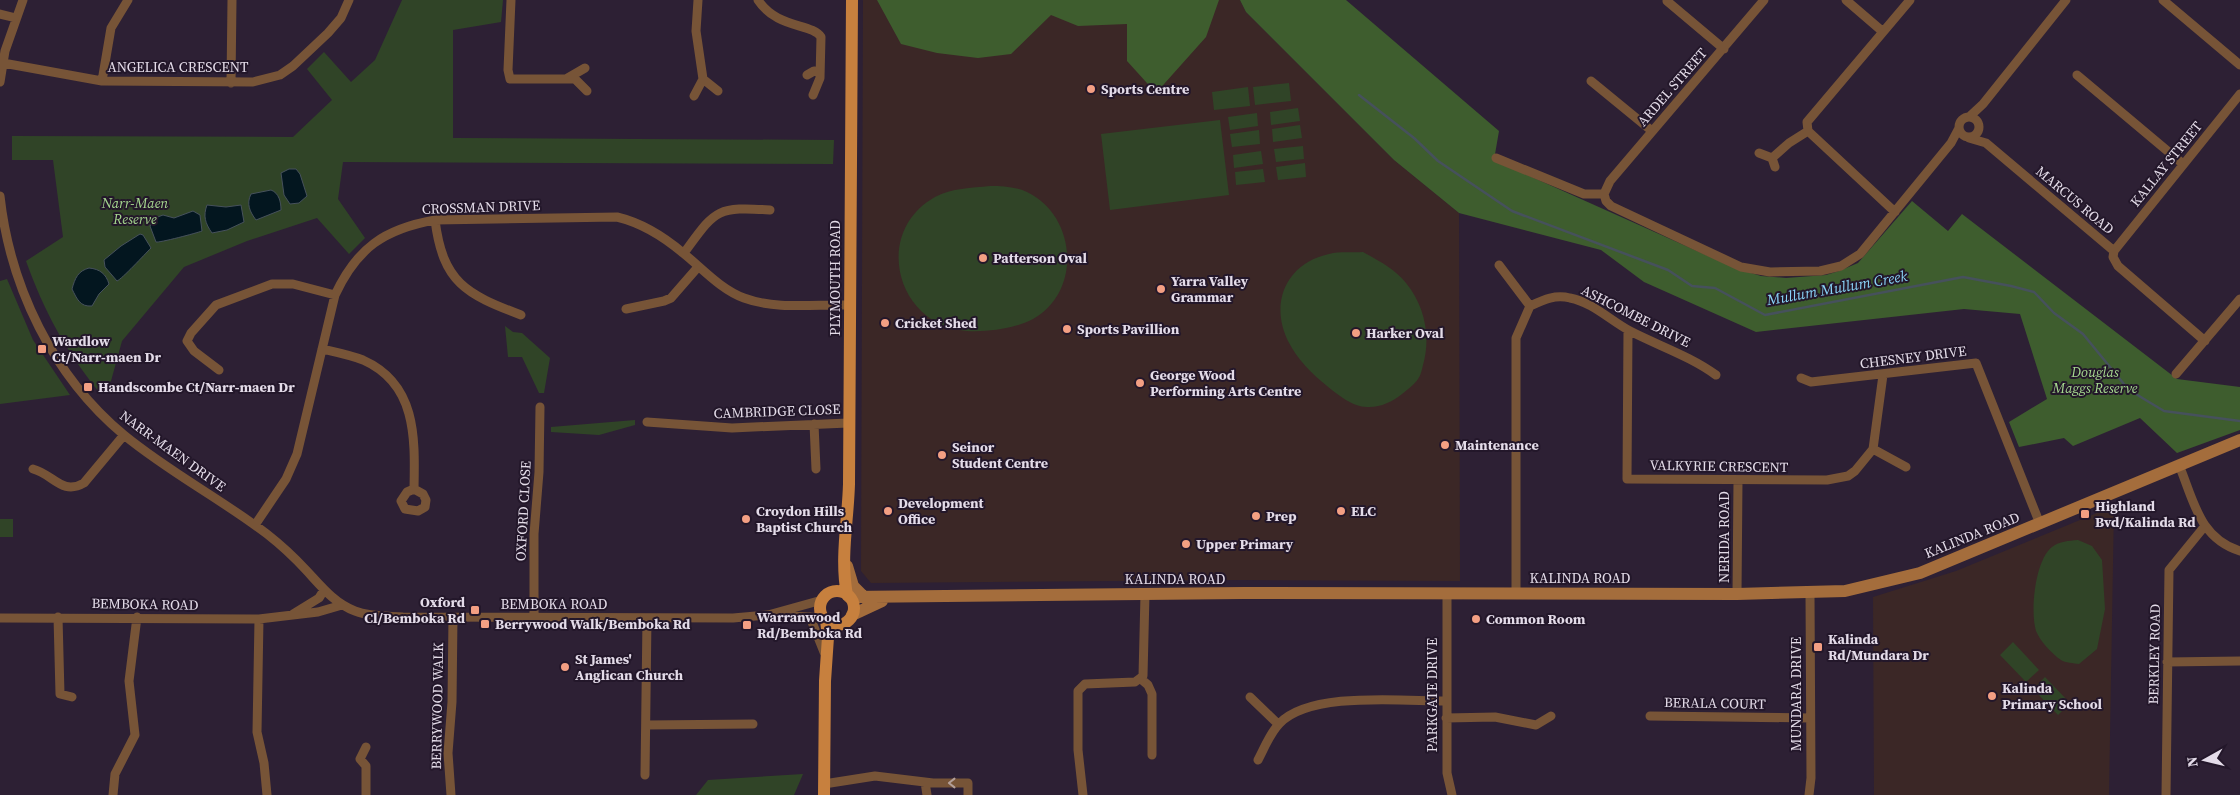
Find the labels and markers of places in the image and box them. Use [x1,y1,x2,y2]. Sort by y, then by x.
place label: Sports Centre [1101,79,1189,99]
marker: Sports Centre [1085,83,1097,95]
place label: Patterson Oval [993,248,1088,268]
marker: Patterson Oval [977,252,989,264]
place label: Yarra Valley Grammar [1171,271,1249,307]
marker: Yarra Valley Grammar [1155,283,1167,295]
place label: Cricket Shed [895,313,977,333]
marker: Cricket Shed [879,317,891,329]
place label: Sports Pavillion [1077,319,1180,339]
marker: Sports Pavillion [1061,323,1073,335]
place label: Harker Oval [1366,323,1444,343]
marker: Harker Oval [1350,327,1362,339]
place label: Wardlow Ct/Narr-maen Dr [52,331,161,367]
marker: Wardlow Ct/Narr-maen Dr [36,343,48,355]
place label: George Wood Performing Arts Centre [1150,365,1301,401]
place label: Handscombe Ct/Narr-maen Dr [98,377,295,397]
marker: George Wood Performing Arts Centre [1134,377,1146,389]
marker: Handscombe Ct/Narr-maen Dr [82,381,94,393]
place label: Maintenance [1455,435,1539,455]
place label: Seinor Student Centre [952,437,1048,473]
marker: Maintenance [1439,439,1451,451]
marker: Seinor Student Centre [936,449,948,461]
place label: Development Office [898,493,985,529]
place label: Highland Bvd/Kalinda Rd [2095,496,2196,532]
place label: Croydon Hills Baptist Church [756,501,852,537]
place label: ELC [1351,501,1376,521]
marker: Development Office [882,505,894,517]
marker: ELC [1335,505,1347,517]
place label: Prep [1266,506,1297,526]
marker: Highland Bvd/Kalinda Rd [2079,508,2091,520]
marker: Prep [1250,510,1262,522]
marker: Croydon Hills Baptist Church [740,513,752,525]
place label: Upper Primary [1196,534,1294,554]
marker: Upper Primary [1180,538,1192,550]
place label: Oxford Cl/Bemboka Rd [364,592,466,628]
marker: Oxford Cl/Bemboka Rd [469,604,481,616]
place label: Warranwood Rd/Bemboka Rd [757,607,863,643]
place label: Common Room [1486,609,1586,629]
marker: Common Room [1470,613,1482,625]
place label: Berrywood Walk/Bemboka Rd [495,614,691,634]
marker: Berrywood Walk/Bemboka Rd [479,618,491,630]
marker: Warranwood Rd/Bemboka Rd [741,619,753,631]
place label: Kalinda Rd/Mundara Dr [1828,629,1929,665]
marker: Kalinda Rd/Mundara Dr [1812,641,1824,653]
place label: St James' Anglican Church [575,649,684,685]
marker: St James' Anglican Church [559,661,571,673]
place label: Kalinda Primary School [2002,678,2103,714]
marker: Kalinda Primary School [1986,690,1998,702]

